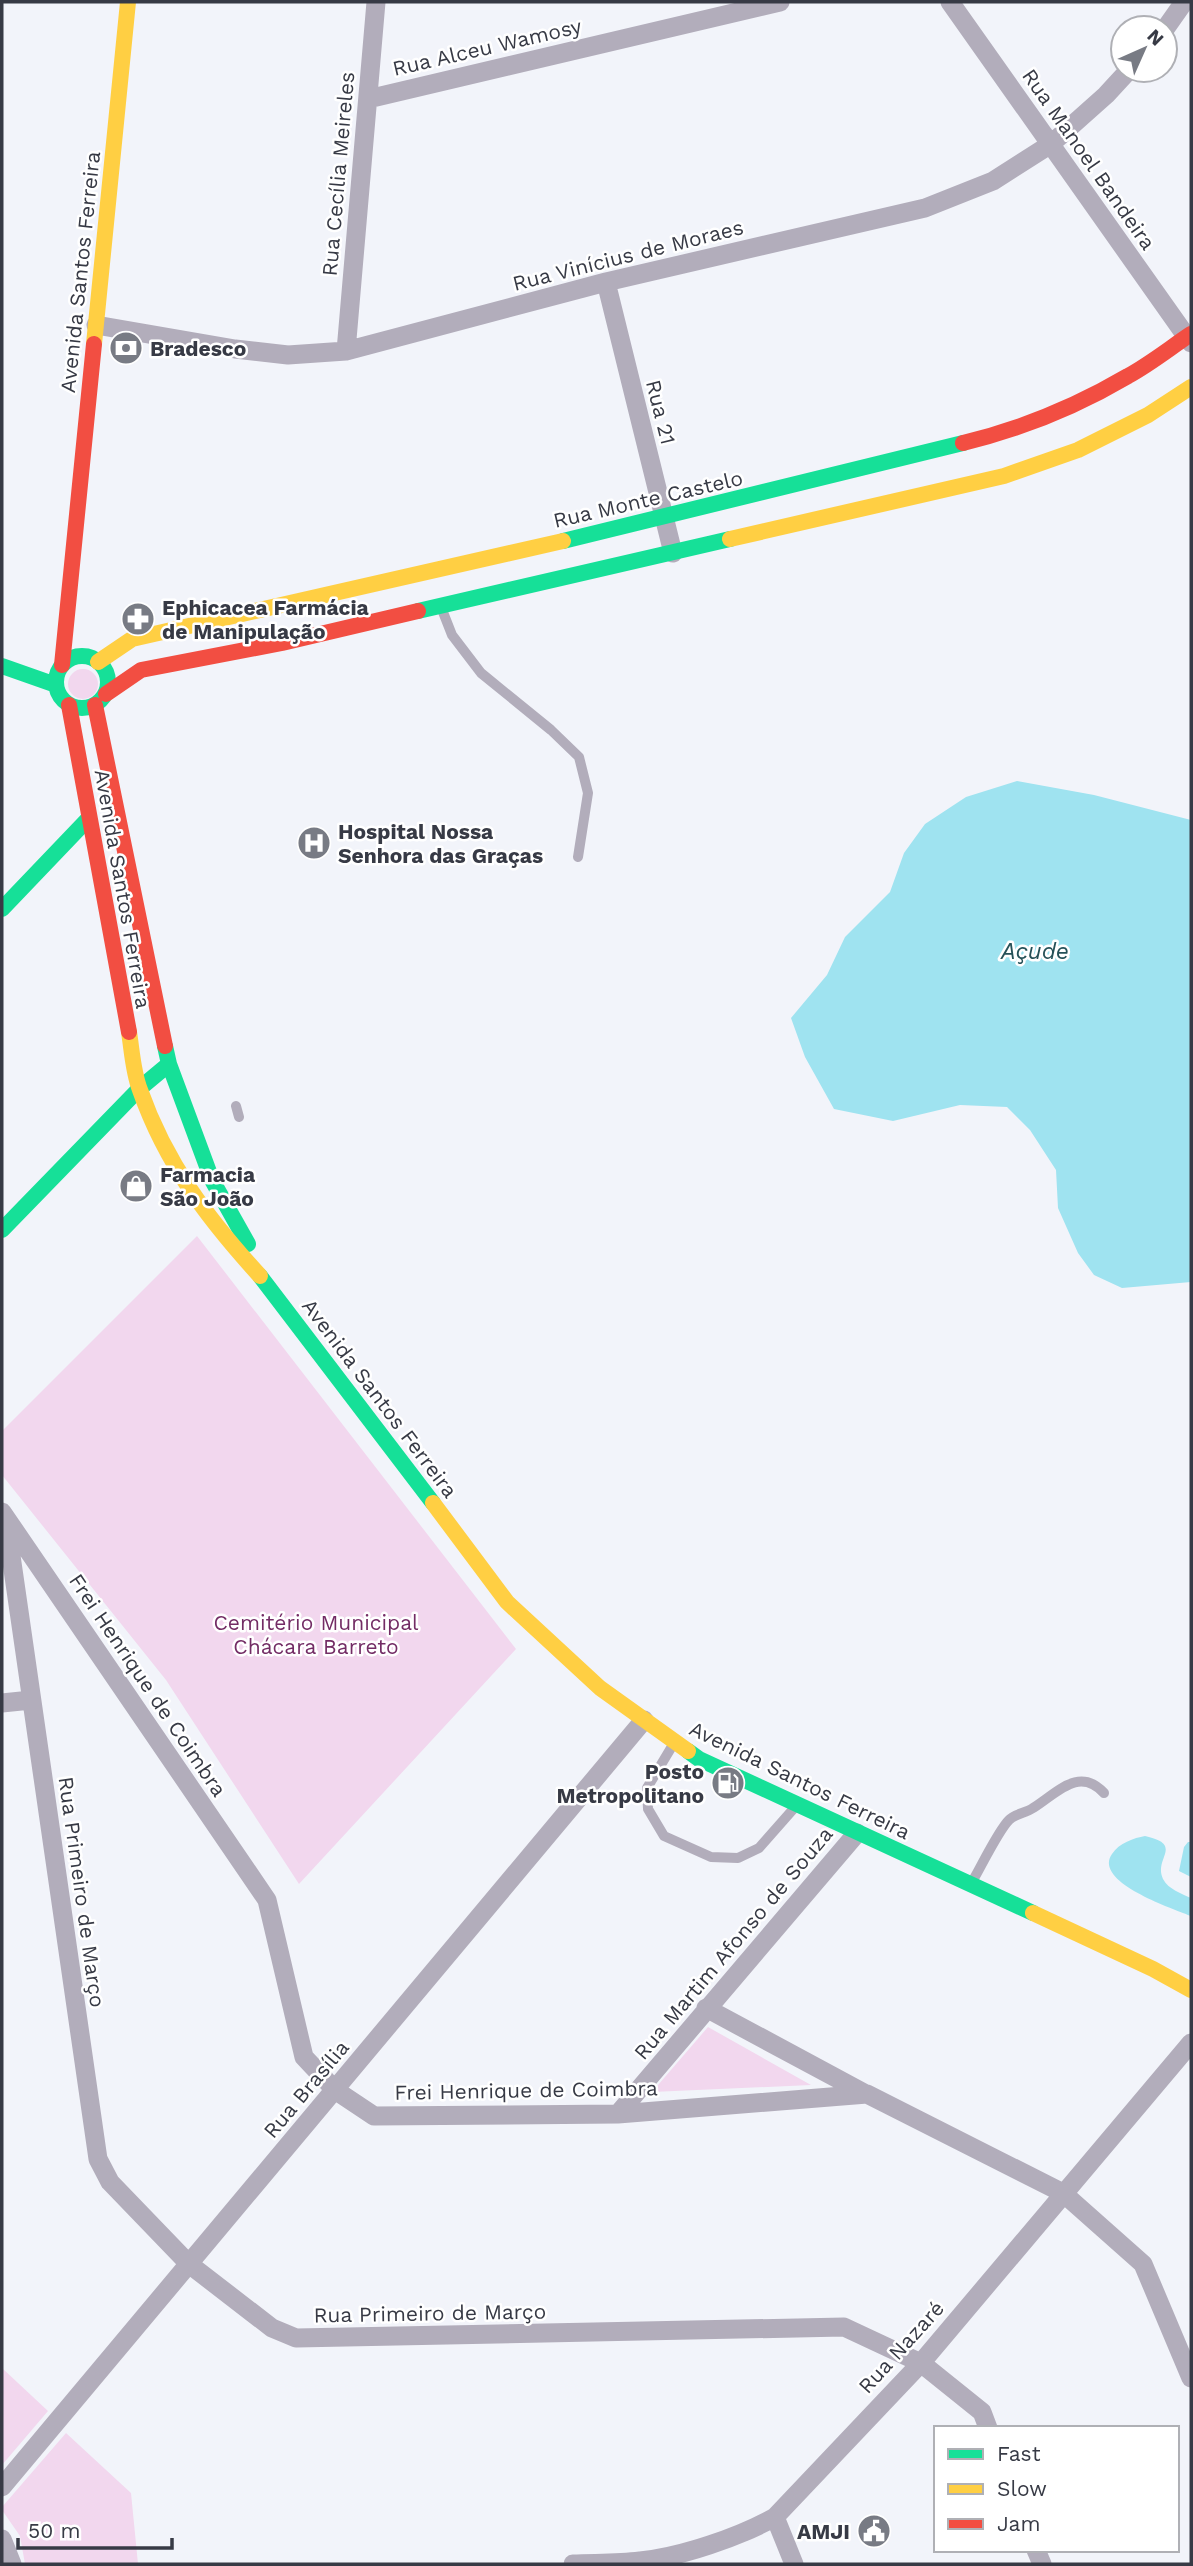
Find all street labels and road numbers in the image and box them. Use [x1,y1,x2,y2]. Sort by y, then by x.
street label: Rua Alceu Wamosy [390,13,584,81]
street label: Rua Manoel Bandeira [1017,64,1161,254]
street label: Rua Cecília Meireles [317,71,359,277]
street label: Avenida Santos Ferreira [55,150,105,394]
street label: Rua Vinícius de Moraes [510,214,746,296]
street label: Rua 21 [641,377,681,447]
street label: Rua Monte Castelo [551,465,745,533]
street label: Avenida Santos Ferreira [90,767,156,1011]
street label: Avenida Santos Ferreira [297,1294,463,1502]
street label: Frei Henrique de Coimbra [64,1569,232,1801]
street label: Avenida Santos Ferreira [686,1716,915,1844]
street label: Rua Primeiro de Março [53,1775,111,2009]
street label: Rua Martim Afonso de Souza [628,1822,838,2064]
street label: Rua Brasília [258,2035,354,2143]
street label: Frei Henrique de Coimbra [394,2075,658,2105]
street label: Rua Nazaré [853,2296,949,2398]
street label: Rua Primeiro de Março [313,2298,547,2328]

